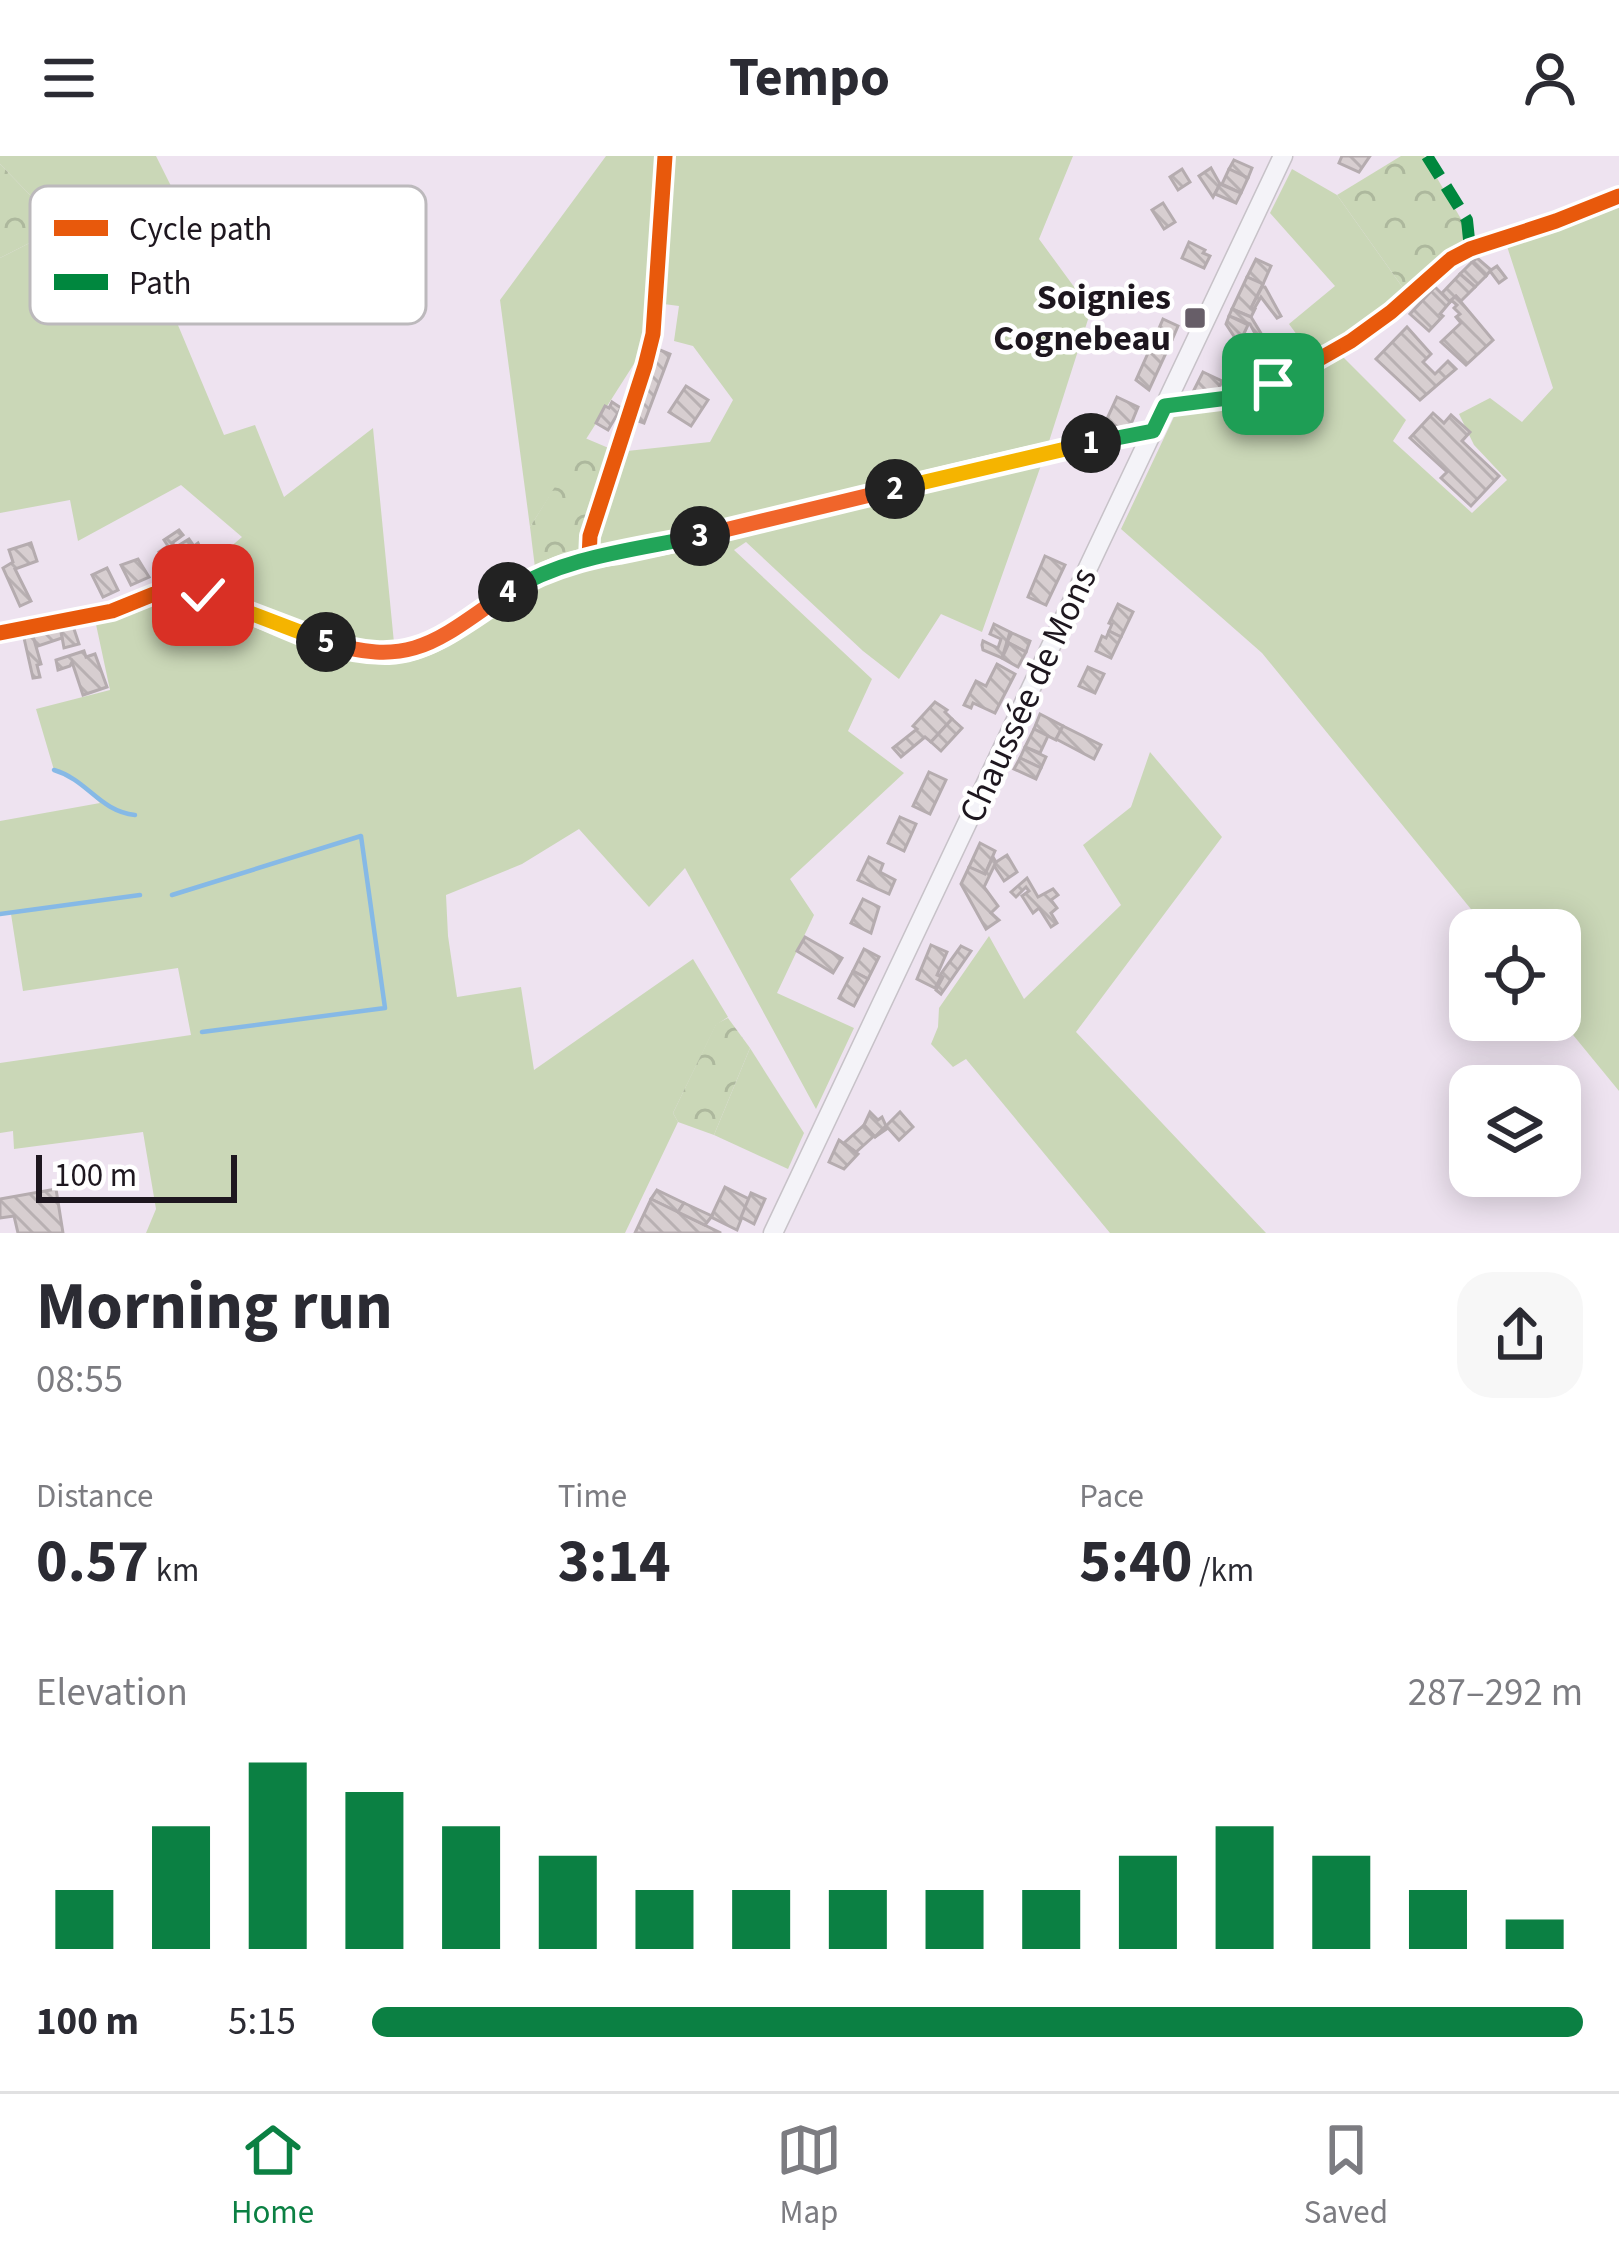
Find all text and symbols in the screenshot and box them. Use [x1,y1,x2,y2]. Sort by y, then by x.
text: Tempo [729,40,890,117]
icon: menu [36,45,102,111]
icon: person [1517,45,1583,111]
legend [30,186,426,324]
text: Cycle path [129,206,272,253]
text: Path [129,260,192,307]
place label: Soignies Cognebeau [993,272,1171,364]
marker: Soignies Cognebeau [1182,305,1208,331]
pin [1222,333,1324,435]
icon: arrive [1240,351,1306,417]
pin: 1 [1061,413,1121,473]
text: 1 [1082,419,1100,466]
pin: 2 [865,459,925,519]
text: 2 [886,465,904,512]
pin: 3 [670,506,730,566]
text: 3 [691,512,709,559]
pin [152,544,254,646]
street label: Chaussée de Mons [946,559,1110,831]
icon: check [170,562,236,628]
pin: 4 [478,562,538,622]
text: 4 [499,568,517,615]
pin: 5 [296,612,356,672]
text: 5 [317,618,335,665]
map controls [1449,909,1581,1197]
button: locate [1449,909,1581,1041]
button: layers [1449,1065,1581,1197]
scale bar [36,1149,237,1202]
text: 100 m [54,1152,137,1199]
text: Morning run [36,1260,393,1354]
button: share [1457,1272,1583,1398]
text: 08:55 [36,1352,123,1408]
text: Distance [36,1473,153,1520]
text: Time [558,1473,627,1520]
text: Pace [1079,1473,1144,1520]
text: 0.57 [36,1520,149,1605]
text: 3:14 [558,1520,671,1605]
text: 5:40 [1079,1520,1192,1605]
text: km [149,1547,199,1594]
text: /km [1192,1547,1254,1594]
text: Elevation [36,1665,188,1721]
text: 287–292 m [1408,1665,1583,1721]
text: 100 m [36,1994,139,2050]
text: 5:15 [228,1994,296,2050]
tab: Home [231,2117,314,2236]
tab: Map [776,2117,842,2236]
tab: Saved [1304,2117,1388,2236]

